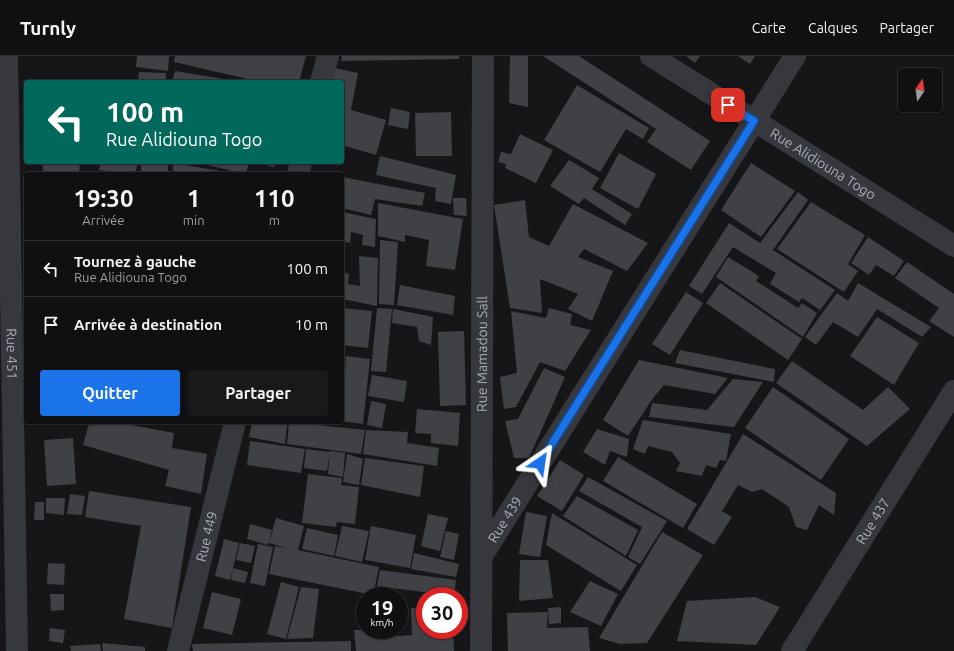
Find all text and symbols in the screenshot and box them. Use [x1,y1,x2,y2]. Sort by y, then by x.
text: Turnly [20,17,76,39]
text: Carte [752,20,786,36]
text: Calques [808,20,857,36]
text: Partager [879,20,934,36]
north arrow [898,68,942,112]
map controls [898,68,942,112]
pin [711,88,745,122]
icon: arrive [717,94,739,116]
icon: left [40,96,92,148]
text: 100 m [106,96,184,127]
street label: Rue Alidiouna Togo [767,125,879,203]
text: Rue Alidiouna Togo [106,129,262,149]
text: 19:30 [73,185,133,212]
text: 1 [187,185,200,212]
text: 110 [254,185,295,212]
text: Arrivée [82,213,124,227]
text: min [183,213,205,227]
text: m [269,213,280,227]
text: Tournez à gauche [74,253,197,270]
icon: left [40,258,62,280]
text: 100 m [286,260,328,277]
text: Rue Alidiouna Togo [74,270,187,284]
street label: Rue Mamadou Sall [474,296,490,412]
icon: arrive [40,314,62,336]
text: Arrivée à destination [74,316,222,333]
text: 10 m [295,316,328,333]
street label: Rue 451 [4,328,20,380]
button: Quitter [40,370,180,416]
button: Partager [188,370,328,416]
position arrow [519,442,561,484]
street label: Rue 439 [484,494,525,546]
street label: Rue 437 [853,495,893,547]
street label: Rue 449 [193,510,220,563]
speed limit sign: 30 [416,587,468,639]
text: 19 [371,596,393,619]
text: km/h [370,617,394,628]

